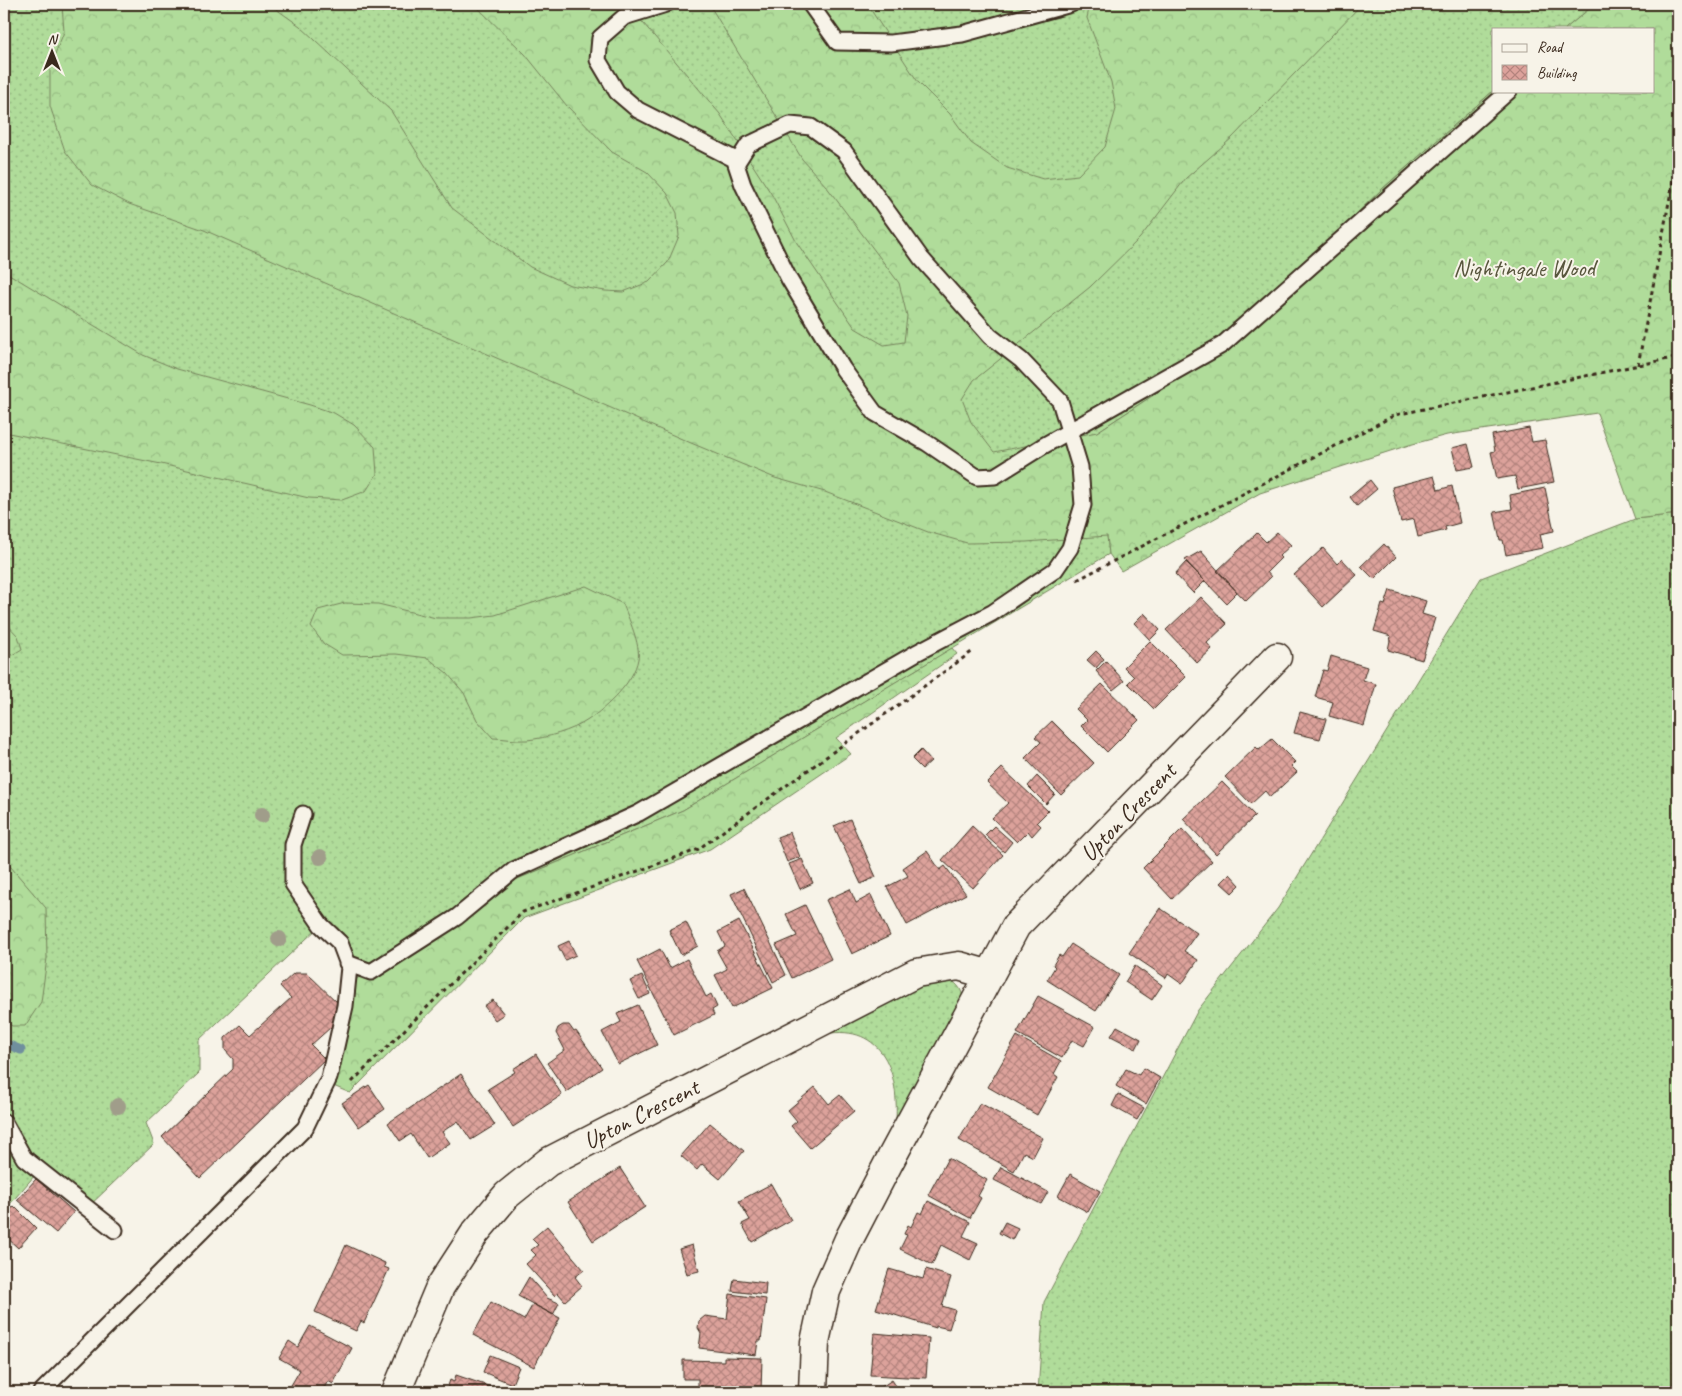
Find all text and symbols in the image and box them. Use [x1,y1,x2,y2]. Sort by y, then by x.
north arrow [28,28,78,78]
legend [1492,28,1654,92]
text: N [48,31,59,48]
text: Road [1537,38,1564,57]
text: Building [1537,64,1577,83]
park label: Nightingale Wood [1453,253,1598,283]
street label: Upton Crescent [1074,755,1184,868]
street label: Upton Crescent [578,1071,705,1156]

